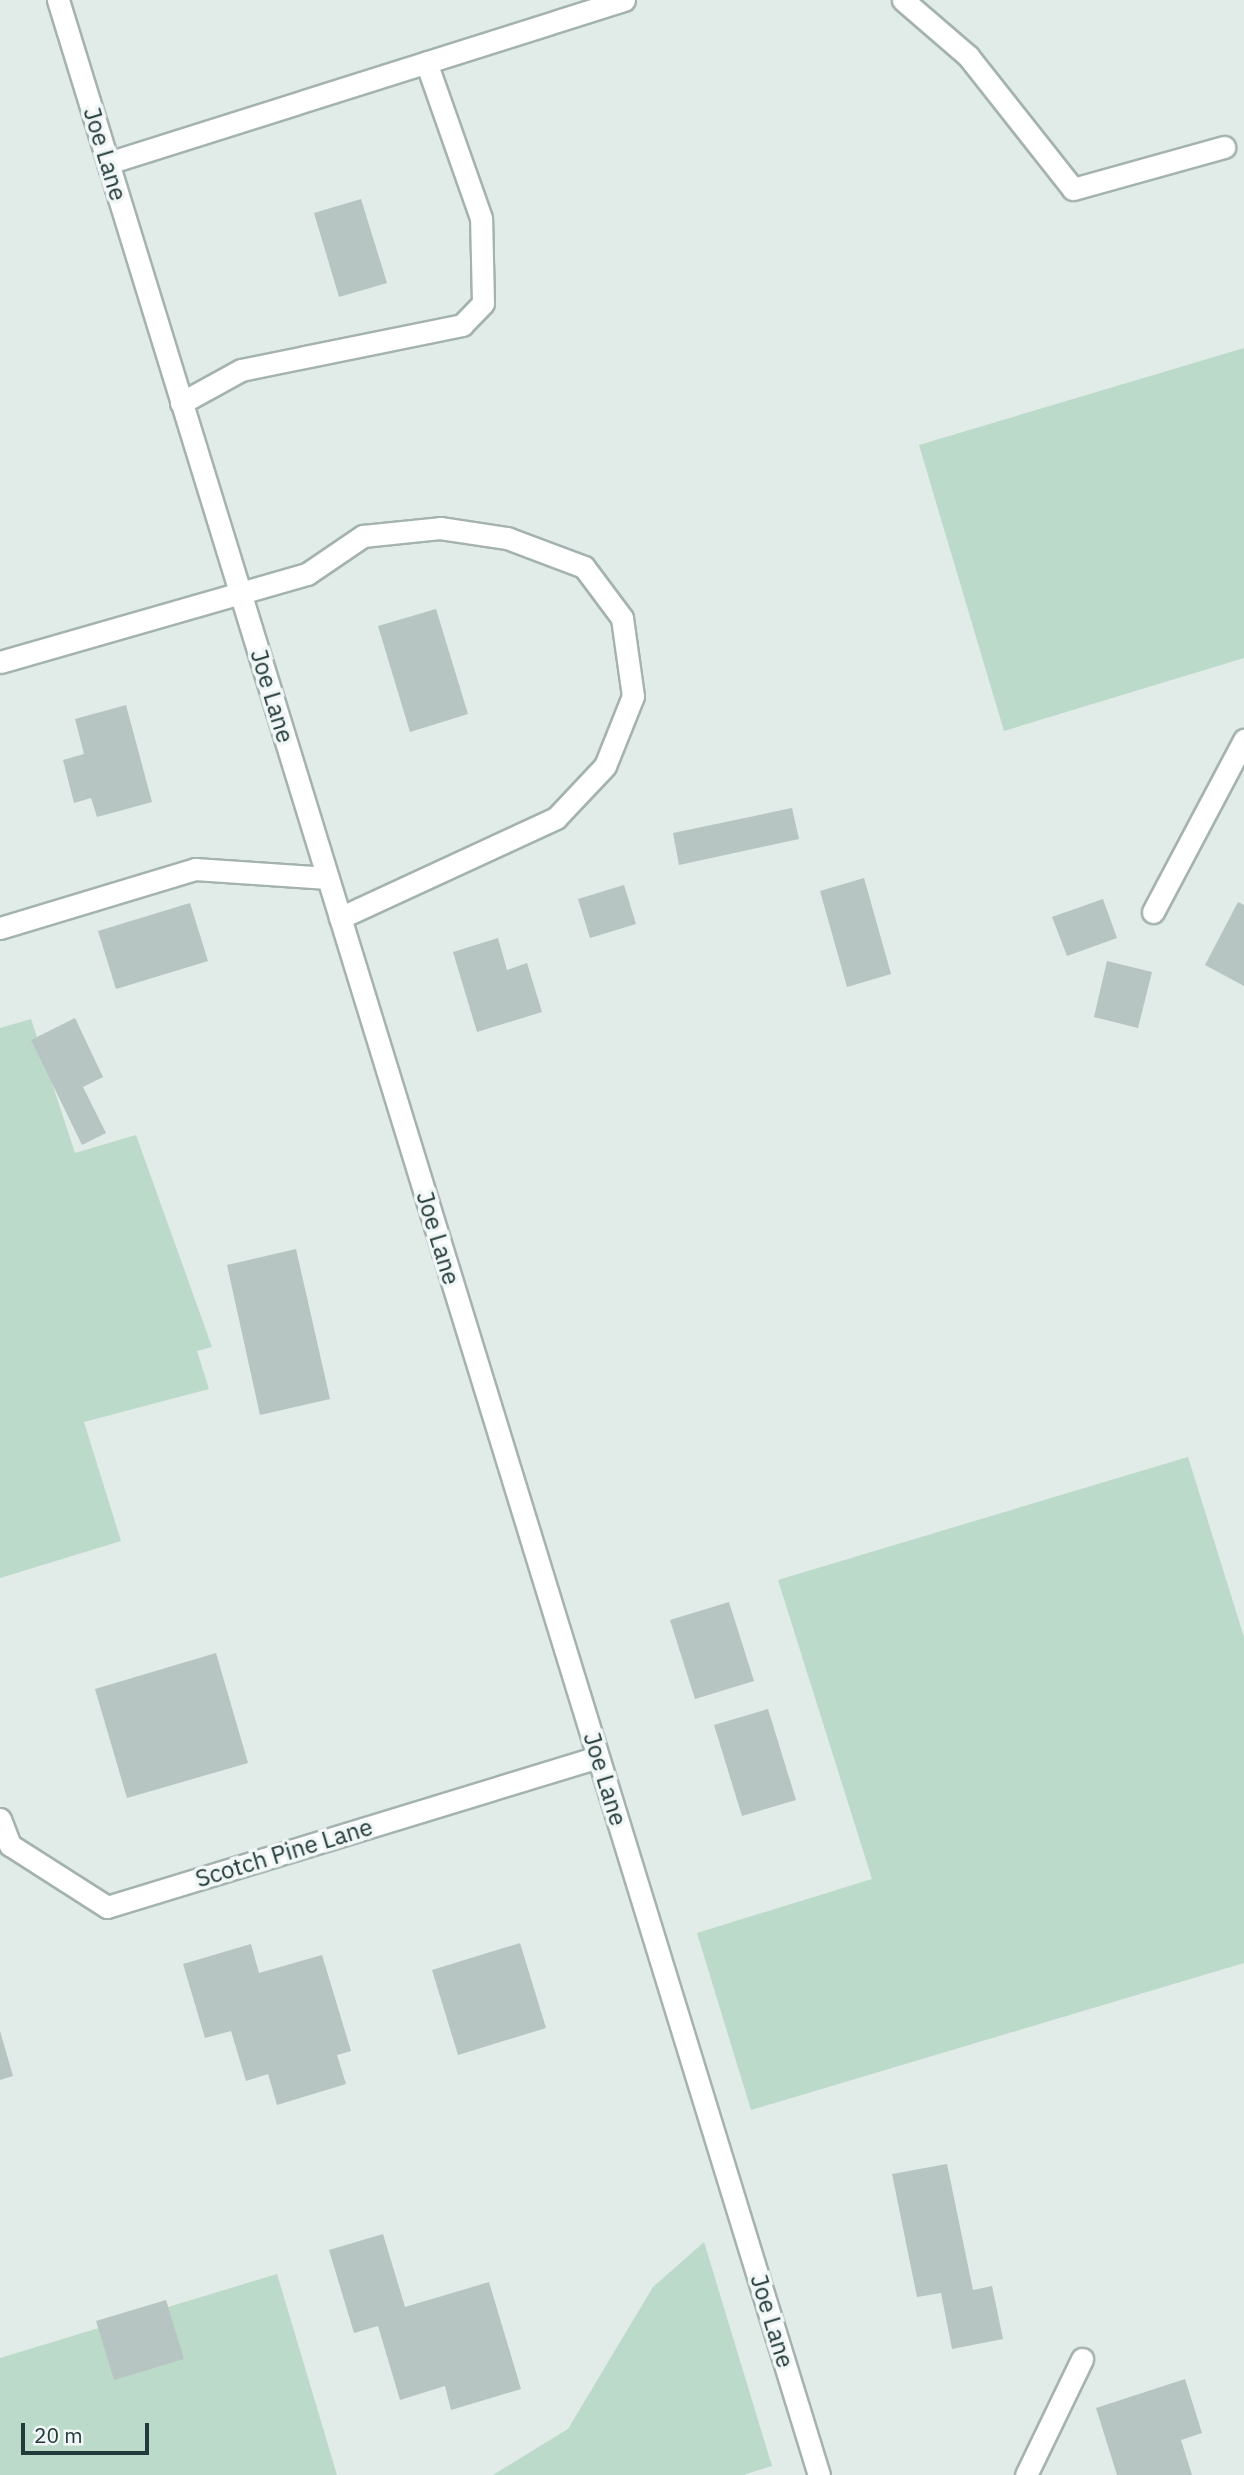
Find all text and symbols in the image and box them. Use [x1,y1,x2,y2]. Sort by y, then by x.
street label: Joe Lane [77,104,133,204]
street label: Joe Lane [244,646,300,746]
street label: Joe Lane [410,1188,466,1288]
street label: Joe Lane [577,1729,633,1829]
street label: Scotch Pine Lane [192,1812,376,1894]
street label: Joe Lane [744,2271,800,2371]
scale bar [24,2408,152,2452]
text: 20 m [34,2421,83,2449]

